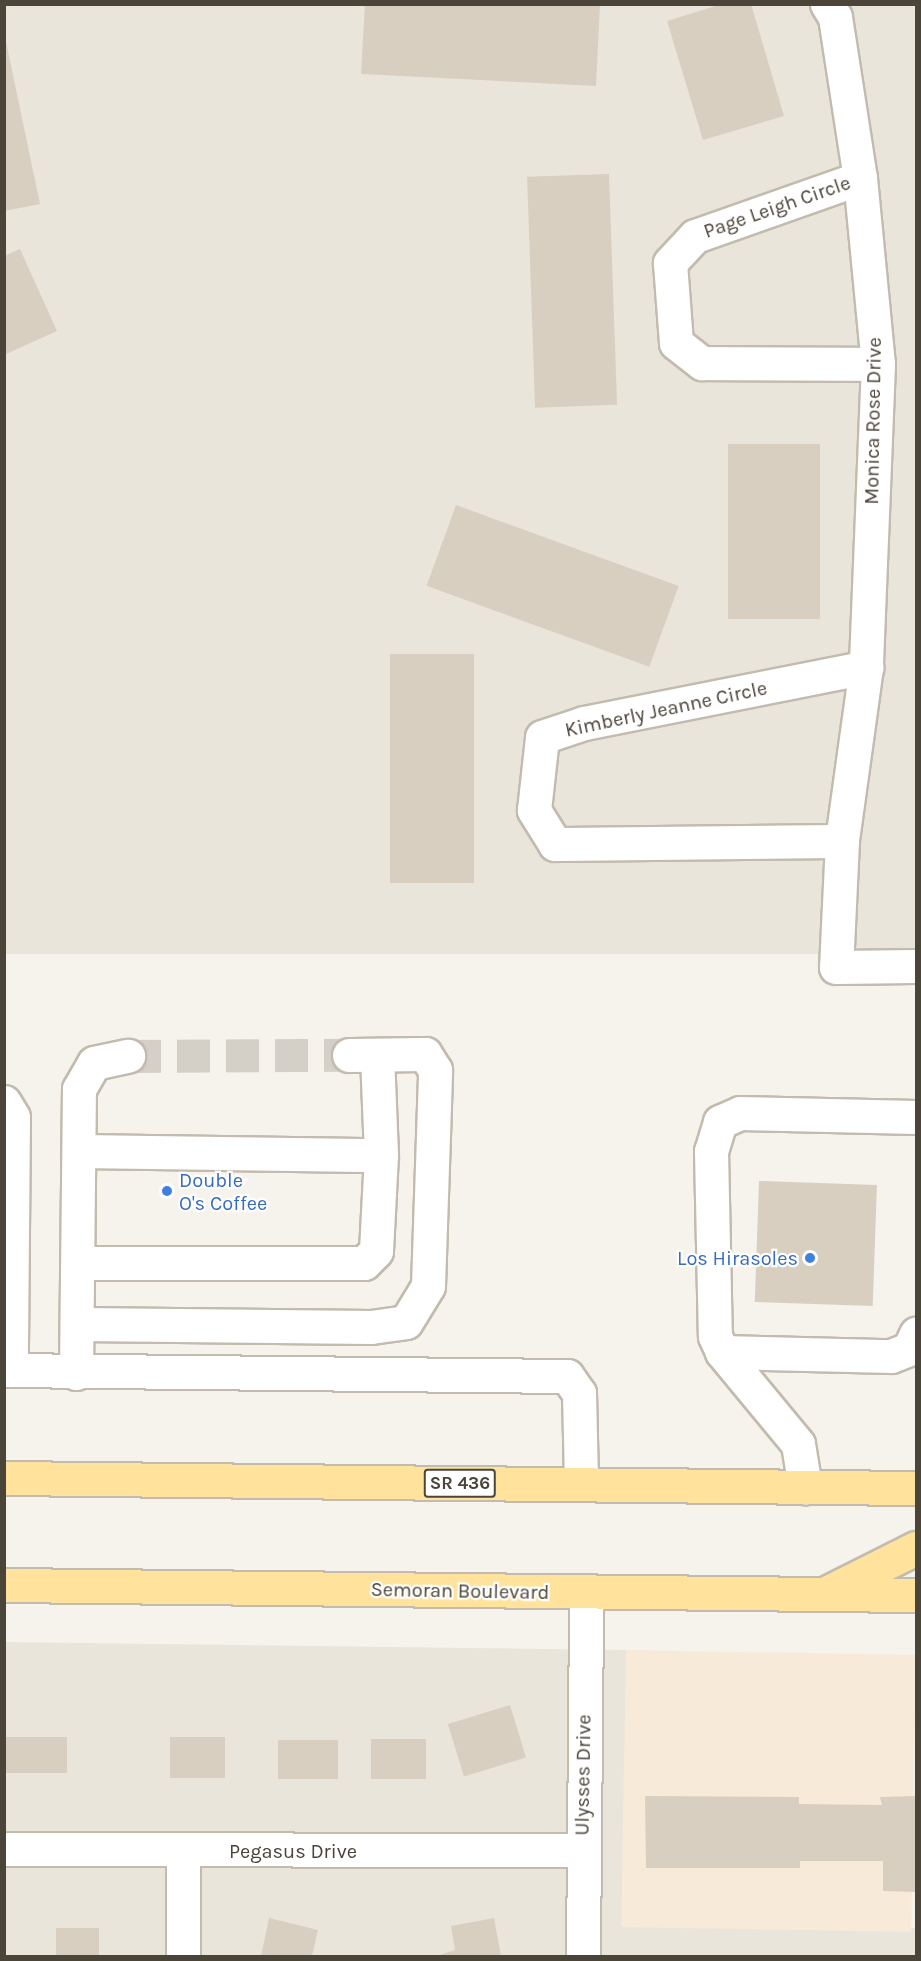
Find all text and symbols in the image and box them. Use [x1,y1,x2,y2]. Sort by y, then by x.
street label: Page Leigh Circle [700,171,854,243]
street label: Monica Rose Drive [860,337,886,505]
street label: Kimberly Jeanne Circle [563,676,769,742]
place label: Double O's Coffee [179,1168,267,1215]
marker: Double O's Coffee [160,1184,174,1198]
place label: Los Hirasoles [677,1246,798,1270]
marker: Los Hirasoles [803,1251,817,1265]
road number: SR 436 [422,1468,498,1498]
street label: Semoran Boulevard [371,1577,549,1605]
street label: Ulysses Drive [570,1714,596,1836]
street label: Pegasus Drive [229,1839,357,1863]

